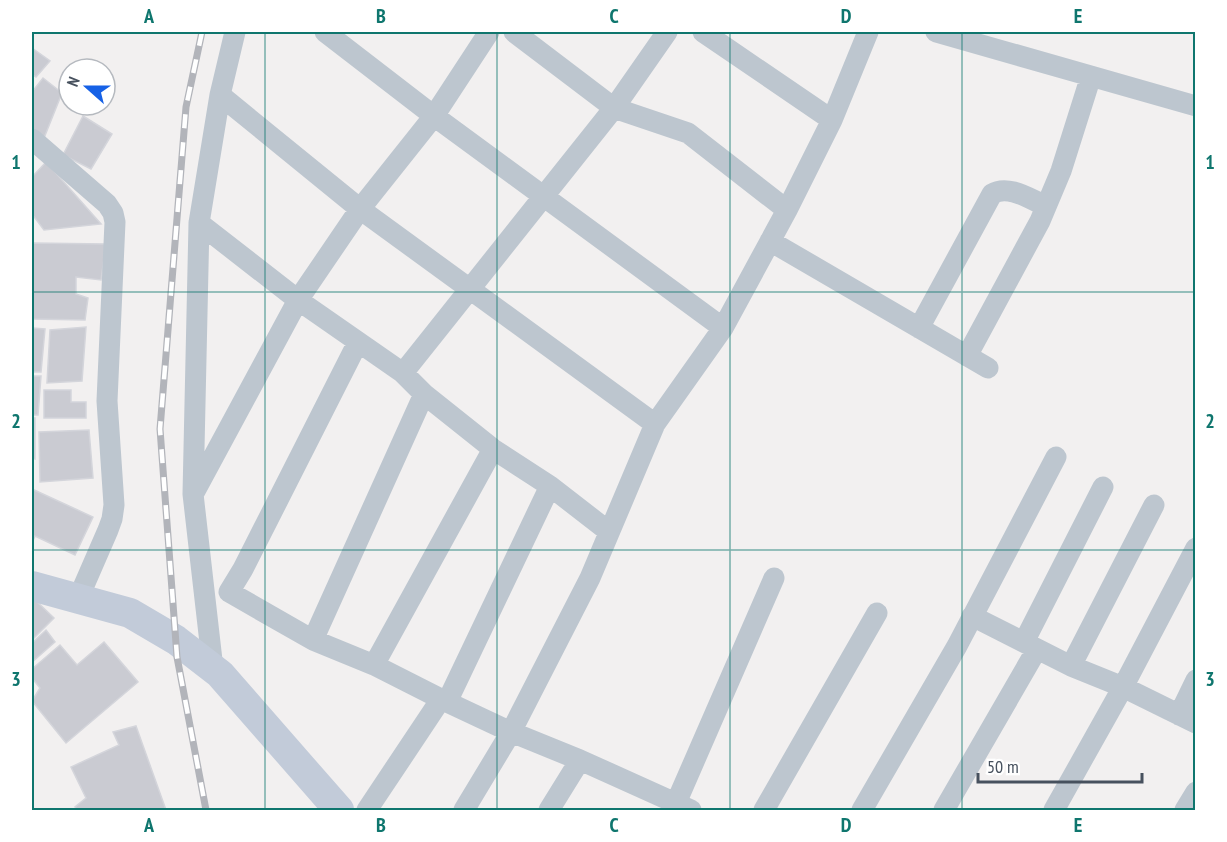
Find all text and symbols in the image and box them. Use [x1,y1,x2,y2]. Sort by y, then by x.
text: A [143,3,155,29]
text: B [376,3,386,29]
text: C [609,3,619,29]
text: D [841,3,852,29]
text: E [1074,3,1082,29]
north arrow [57,57,117,117]
text: N [62,74,84,89]
text: 1 [11,149,21,175]
text: 1 [1205,149,1215,175]
text: 2 [11,408,21,434]
text: 2 [1205,408,1215,434]
text: 3 [11,666,21,692]
text: 3 [1205,666,1215,692]
scale bar [978,746,1142,784]
text: 50 m [987,755,1019,778]
text: A [143,812,155,838]
text: B [376,812,386,838]
text: C [609,812,619,838]
text: D [841,812,852,838]
text: E [1074,812,1082,838]

